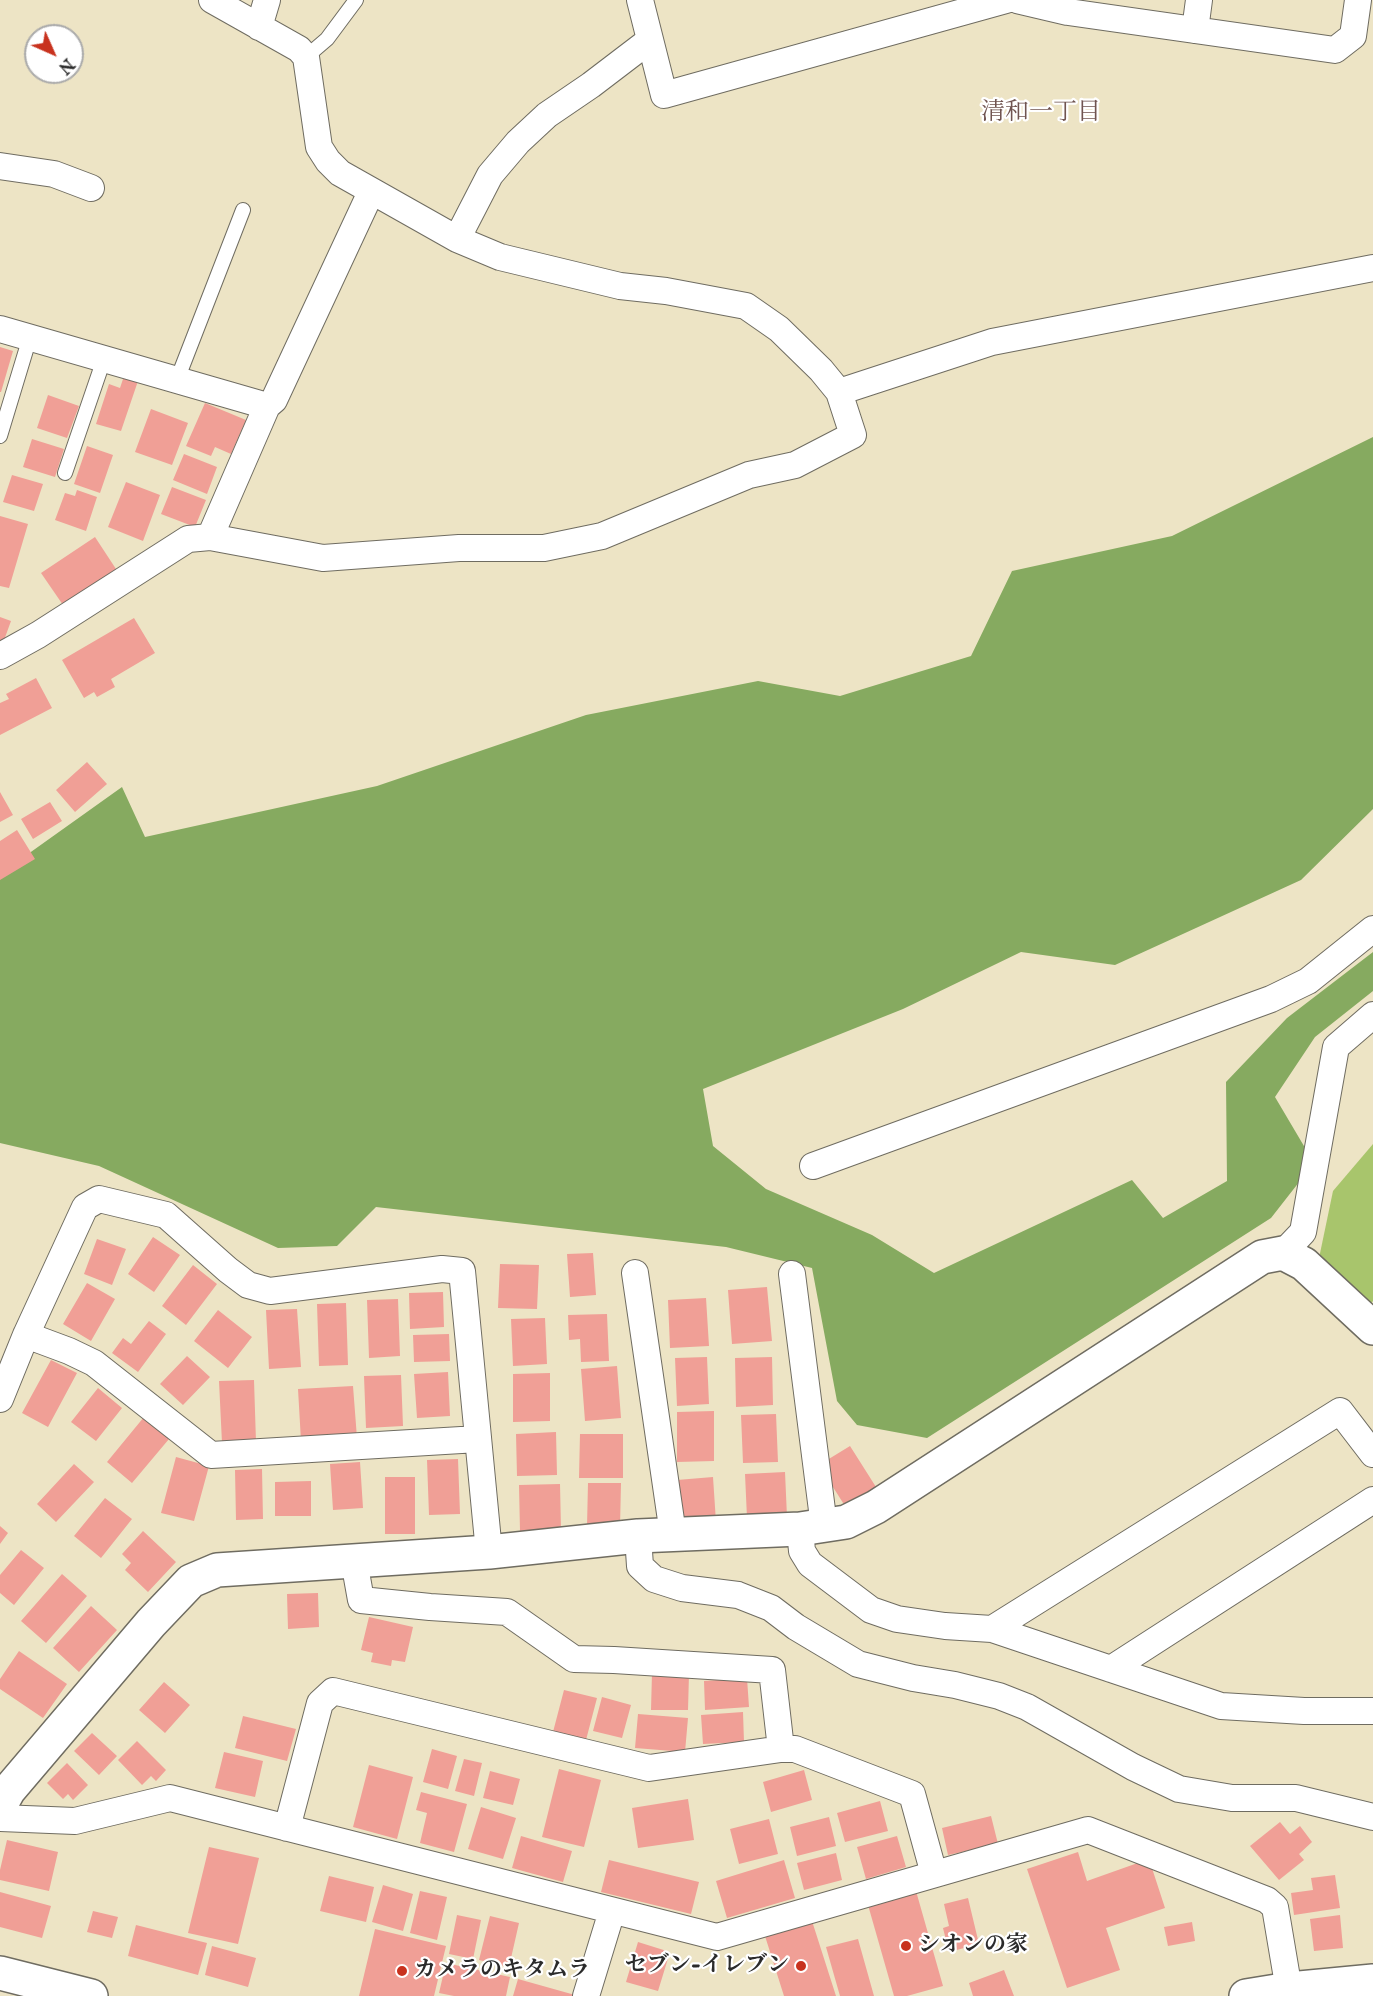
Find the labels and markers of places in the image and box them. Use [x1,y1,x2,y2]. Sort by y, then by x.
place label: シオンの家 [918,1933,1028,1959]
marker: シオンの家 [899,1939,913,1953]
place label: セブン-イレブン [625,1953,789,1979]
place label: カメラのキタムラ [414,1958,590,1984]
marker: セブン-イレブン [794,1959,808,1973]
marker: カメラのキタムラ [395,1964,409,1978]

